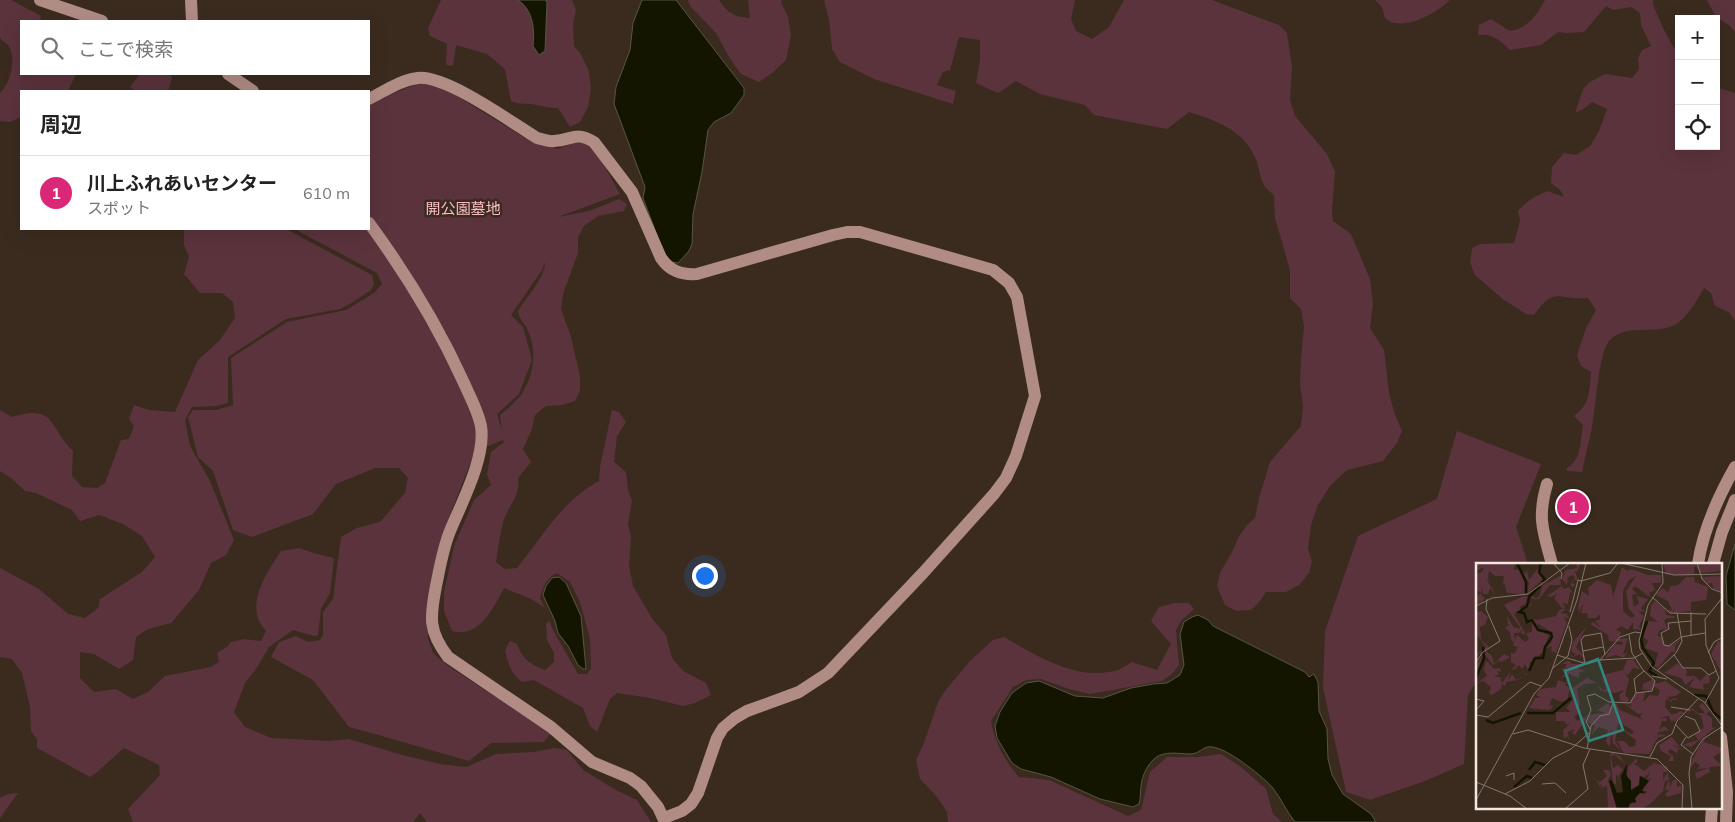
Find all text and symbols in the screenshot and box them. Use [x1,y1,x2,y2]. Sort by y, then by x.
map controls [1675,15,1720,150]
button: + [1675,15,1720,60]
search box [20,20,370,75]
icon: search [38,34,66,62]
text: ここで検索 [78,37,173,61]
button: − [1675,60,1720,105]
button: locate [1675,105,1720,150]
text: 周辺 [40,111,82,137]
text: 川上ふれあいセンター [87,171,277,195]
text: 1 [51,183,61,203]
text: 610 m [303,183,350,203]
text: スポット [87,198,151,218]
park label: 開公園墓地 [425,199,501,218]
pin: 1 [1557,488,1589,526]
your location [692,563,718,589]
inset map [1476,563,1722,810]

